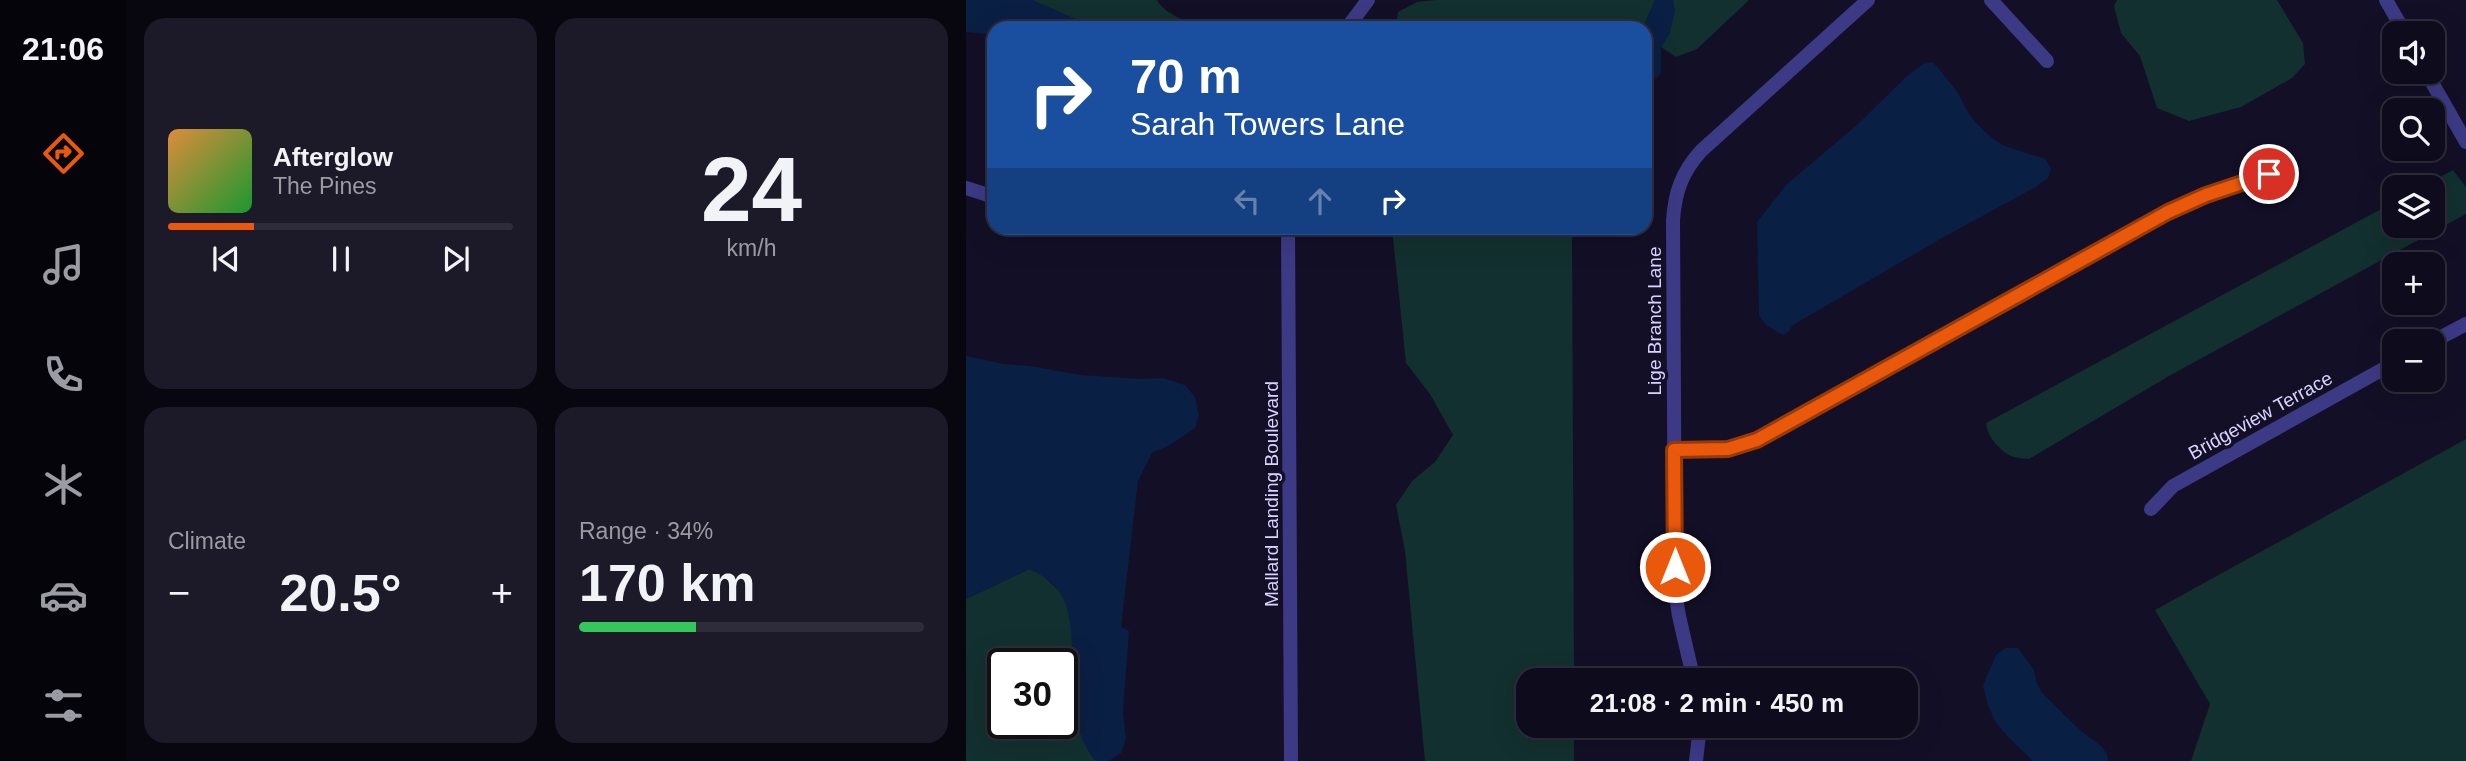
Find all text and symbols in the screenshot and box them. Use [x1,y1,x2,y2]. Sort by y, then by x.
map controls [2382,21,2445,392]
button: sound [2382,21,2445,84]
text: 21:06 [22,31,104,67]
icon: right [1015,49,1106,140]
text: 70 m [1130,49,1242,103]
button: search [2382,98,2445,161]
text: Sarah Towers Lane [1130,106,1405,142]
icon: directions [39,129,88,178]
text: 24 [701,139,802,240]
text: Afterglow [273,142,393,172]
pin [2239,144,2299,204]
icon: arrive [2250,155,2288,193]
text: The Pines [273,173,377,199]
button: layers [2382,175,2445,238]
icon: left [1228,182,1266,220]
icon: ahead [1301,182,1339,220]
icon: right [1374,182,1412,220]
text: km/h [727,235,776,261]
icon: music [39,240,88,289]
icon: previous [207,240,245,278]
icon: pause [322,240,360,278]
icon: next [437,240,475,278]
street label: Lige Branch Lane [1644,247,1665,395]
button: + [2382,252,2445,315]
button: − [2382,329,2445,392]
icon: phone [39,350,88,399]
street label: Bridgeview Terrace [2185,367,2336,464]
street label: Mallard Landing Boulevard [1261,381,1282,607]
icon: climate [39,460,88,509]
text: Range · 34% [579,518,713,544]
text: Climate [168,528,246,554]
position arrow [1638,530,1712,604]
text: 170 km [579,554,755,612]
text: 20.5° [279,564,402,622]
icon: car [39,571,88,620]
text: − [168,572,190,614]
text: + [491,572,513,614]
speed limit sign: 30 [987,648,1078,739]
icon: filters [39,681,88,730]
text: 21:08 · 2 min · 450 m [1590,688,1844,718]

